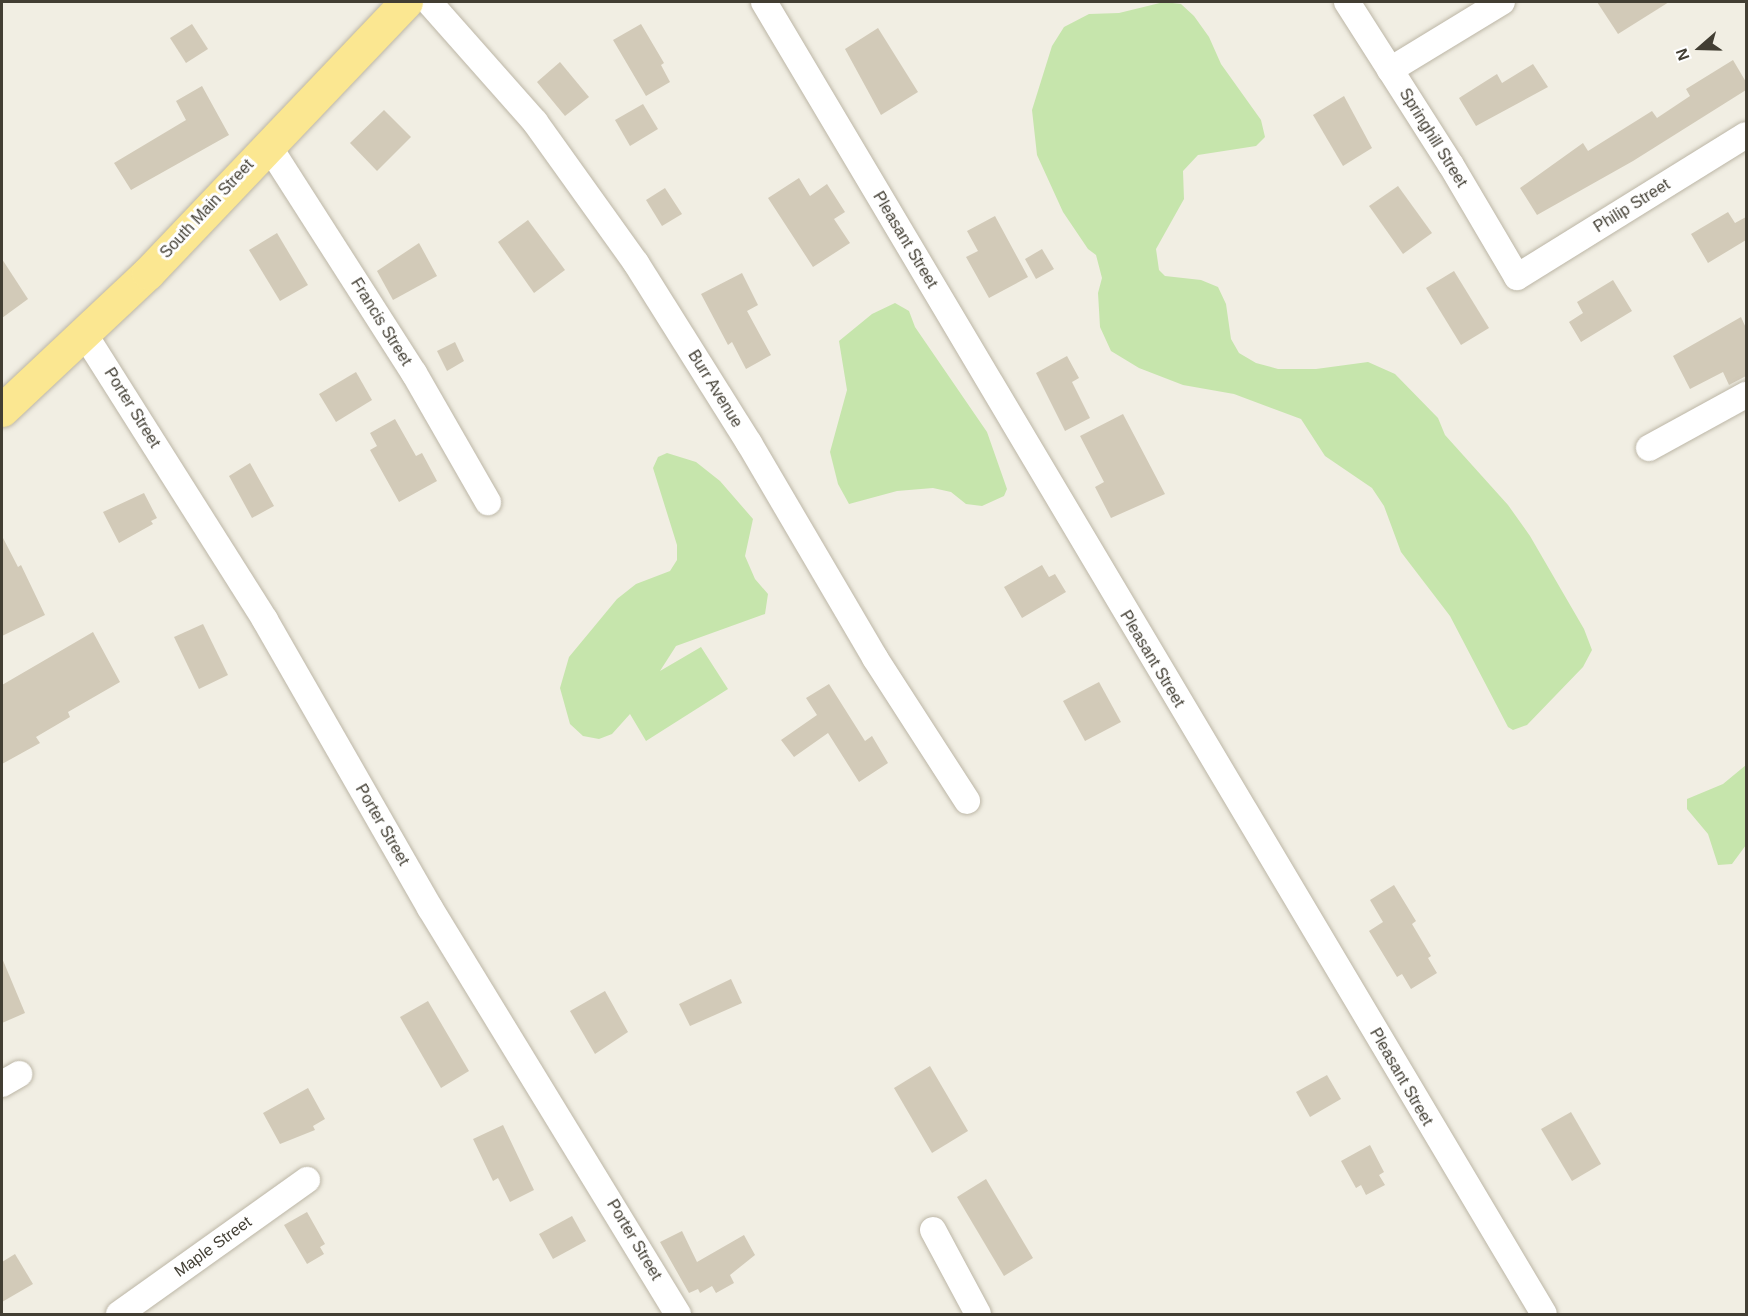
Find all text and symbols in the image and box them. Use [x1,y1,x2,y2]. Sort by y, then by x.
north arrow [1670,18,1730,78]
text: N [1673,46,1693,63]
street label: Springhill Street [1395,85,1471,191]
street label: South Main Street [156,156,258,262]
street label: Philip Street [1590,175,1674,237]
street label: Pleasant Street [869,188,941,292]
street label: Francis Street [346,275,416,369]
street label: Burr Avenue [683,346,747,432]
street label: Porter Street [100,364,164,452]
street label: Pleasant Street [1116,607,1188,711]
street label: Porter Street [351,781,413,869]
street label: Pleasant Street [1365,1025,1437,1129]
street label: Porter Street [602,1196,666,1284]
street label: Maple Street [171,1213,255,1281]

